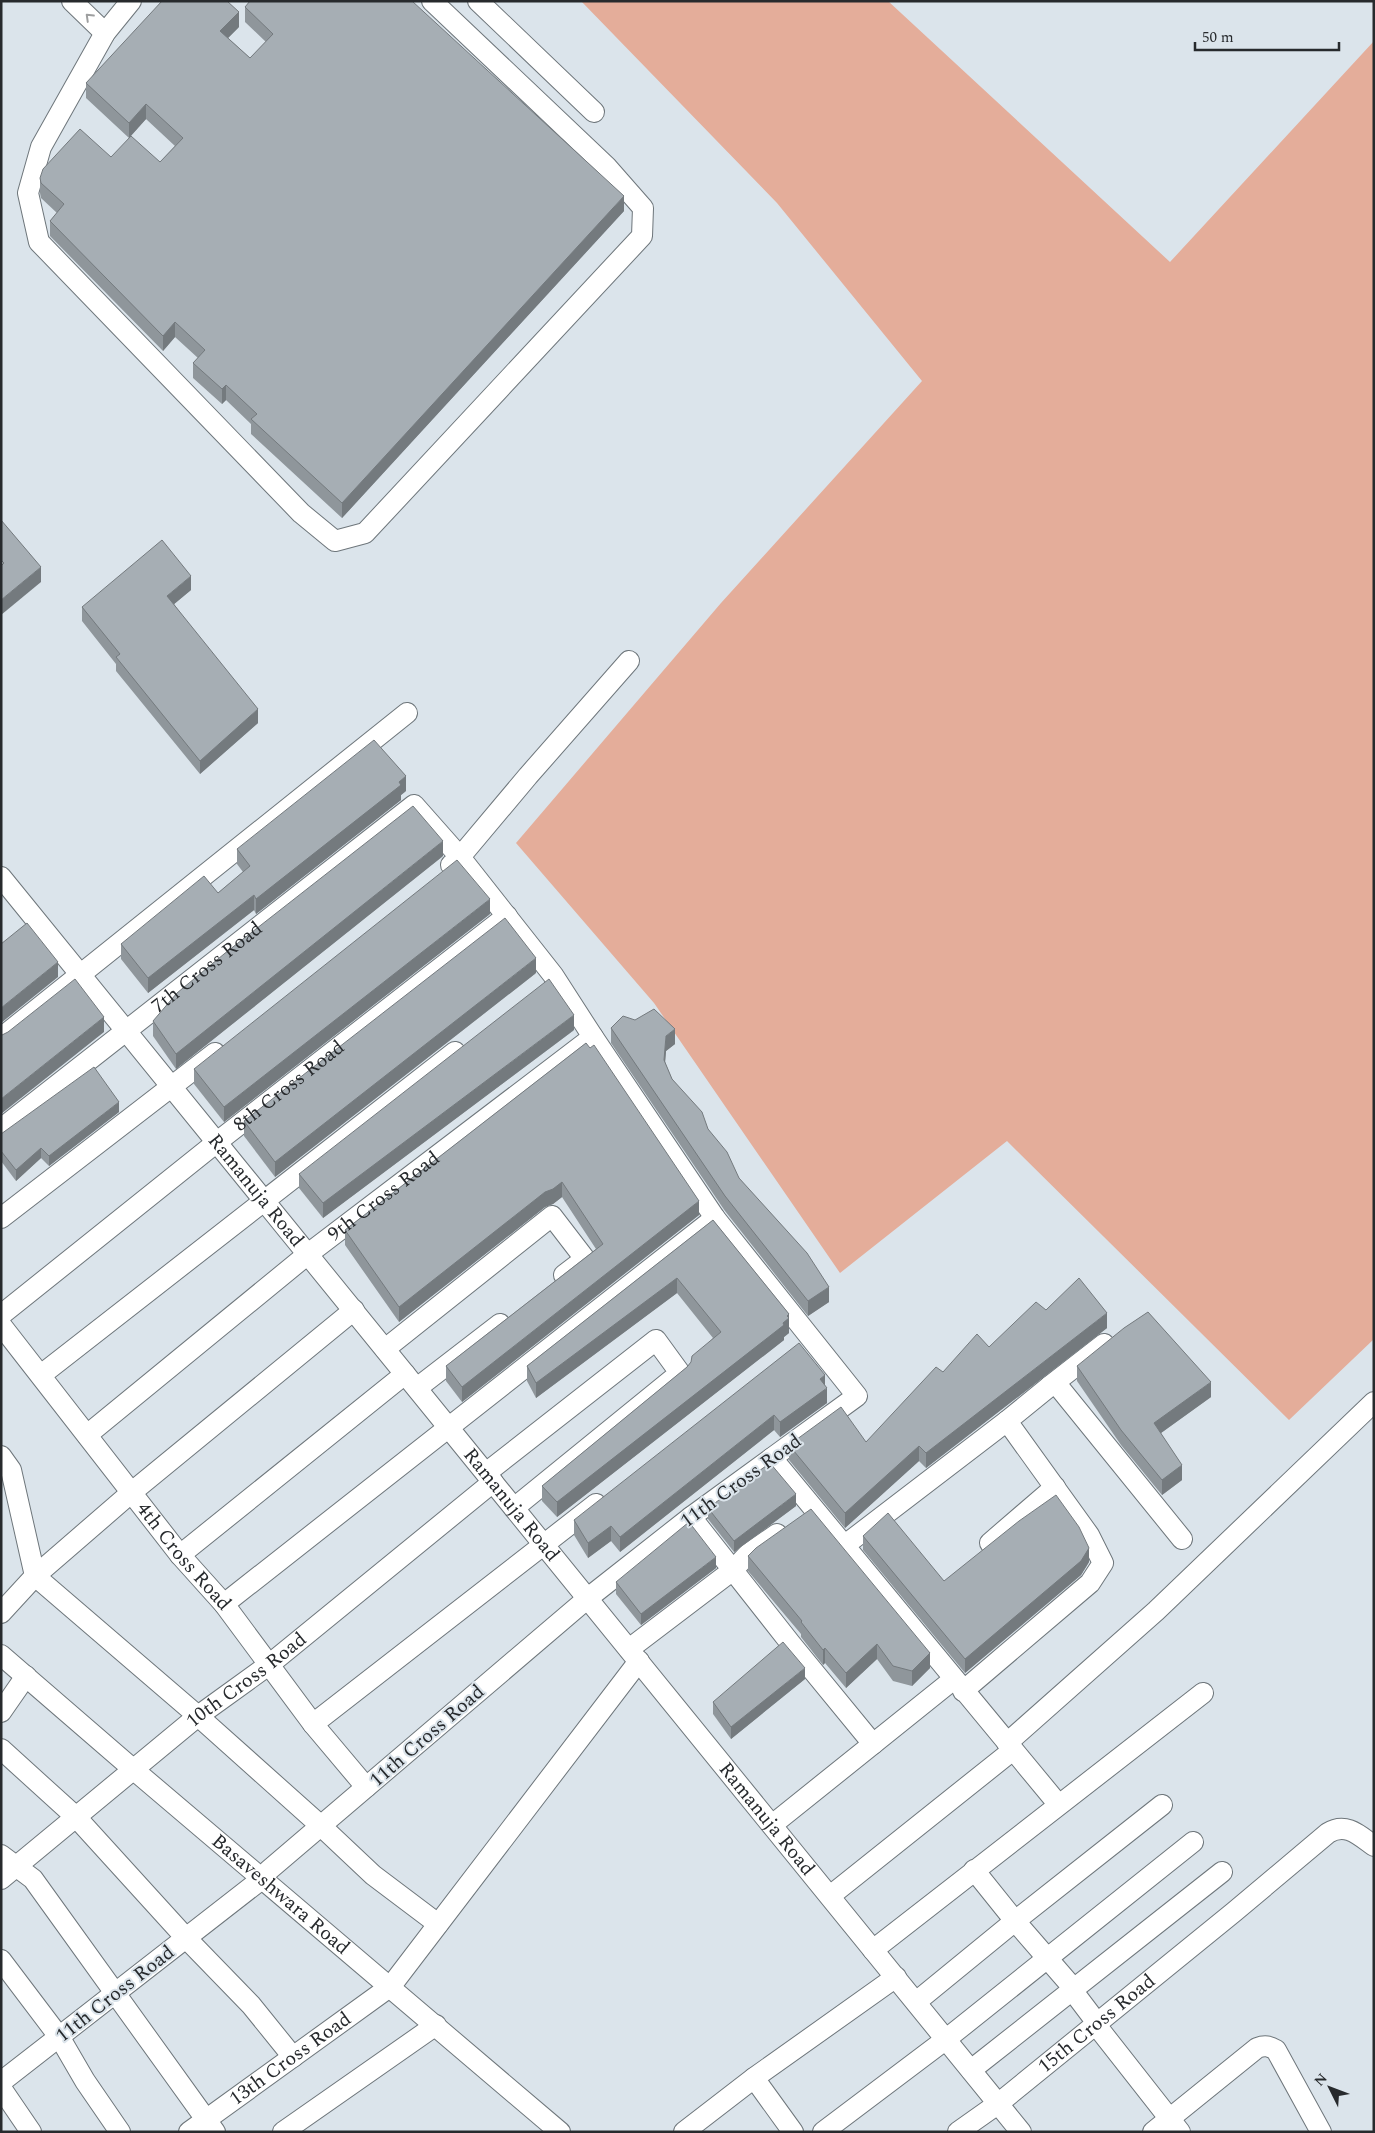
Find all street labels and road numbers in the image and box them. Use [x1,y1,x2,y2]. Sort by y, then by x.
street label: 7th Cross Road [145,914,269,1021]
street label: 8th Cross Road [227,1033,351,1139]
street label: Ramanuja Road [200,1127,311,1254]
street label: 9th Cross Road [321,1144,446,1249]
street label: 11th Cross Road [674,1427,808,1535]
street label: Ramanuja Road [456,1441,567,1568]
street label: 4th Cross Road [129,1496,238,1618]
street label: 10th Cross Road [179,1625,313,1735]
street label: 11th Cross Road [363,1677,491,1795]
street label: Ramanuja Road [711,1756,822,1883]
street label: Basaveshwara Road [205,1827,356,1962]
street label: 11th Cross Road [49,1938,181,2050]
street label: 15th Cross Road [1031,1967,1162,2081]
street label: 13th Cross Road [223,2004,358,2113]

